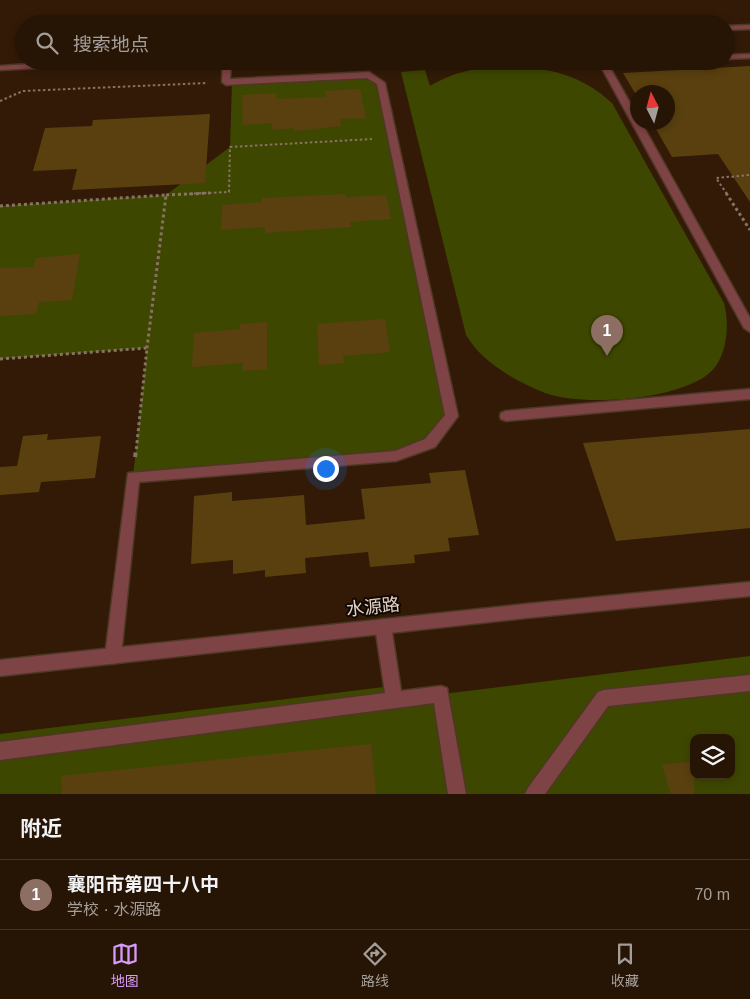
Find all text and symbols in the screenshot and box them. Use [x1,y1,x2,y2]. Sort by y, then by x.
search box [15,15,735,70]
icon: search [33,29,61,57]
text: 搜索地点 [73,34,149,55]
north arrow [630,85,675,130]
pin: 1 [591,315,623,356]
your location [313,456,339,482]
street label: 水源路 [345,594,401,620]
map controls [690,734,735,779]
button: layers [690,734,735,779]
text: 附近 [20,817,62,840]
text: 襄阳市第四十八中 [67,874,219,895]
text: 1 [32,886,40,903]
text: 70 m [694,886,730,903]
text: 学校 · 水源路 [67,901,161,918]
tab: 地图 [111,940,139,990]
tab: 路线 [361,940,389,990]
tab: 收藏 [611,940,639,990]

